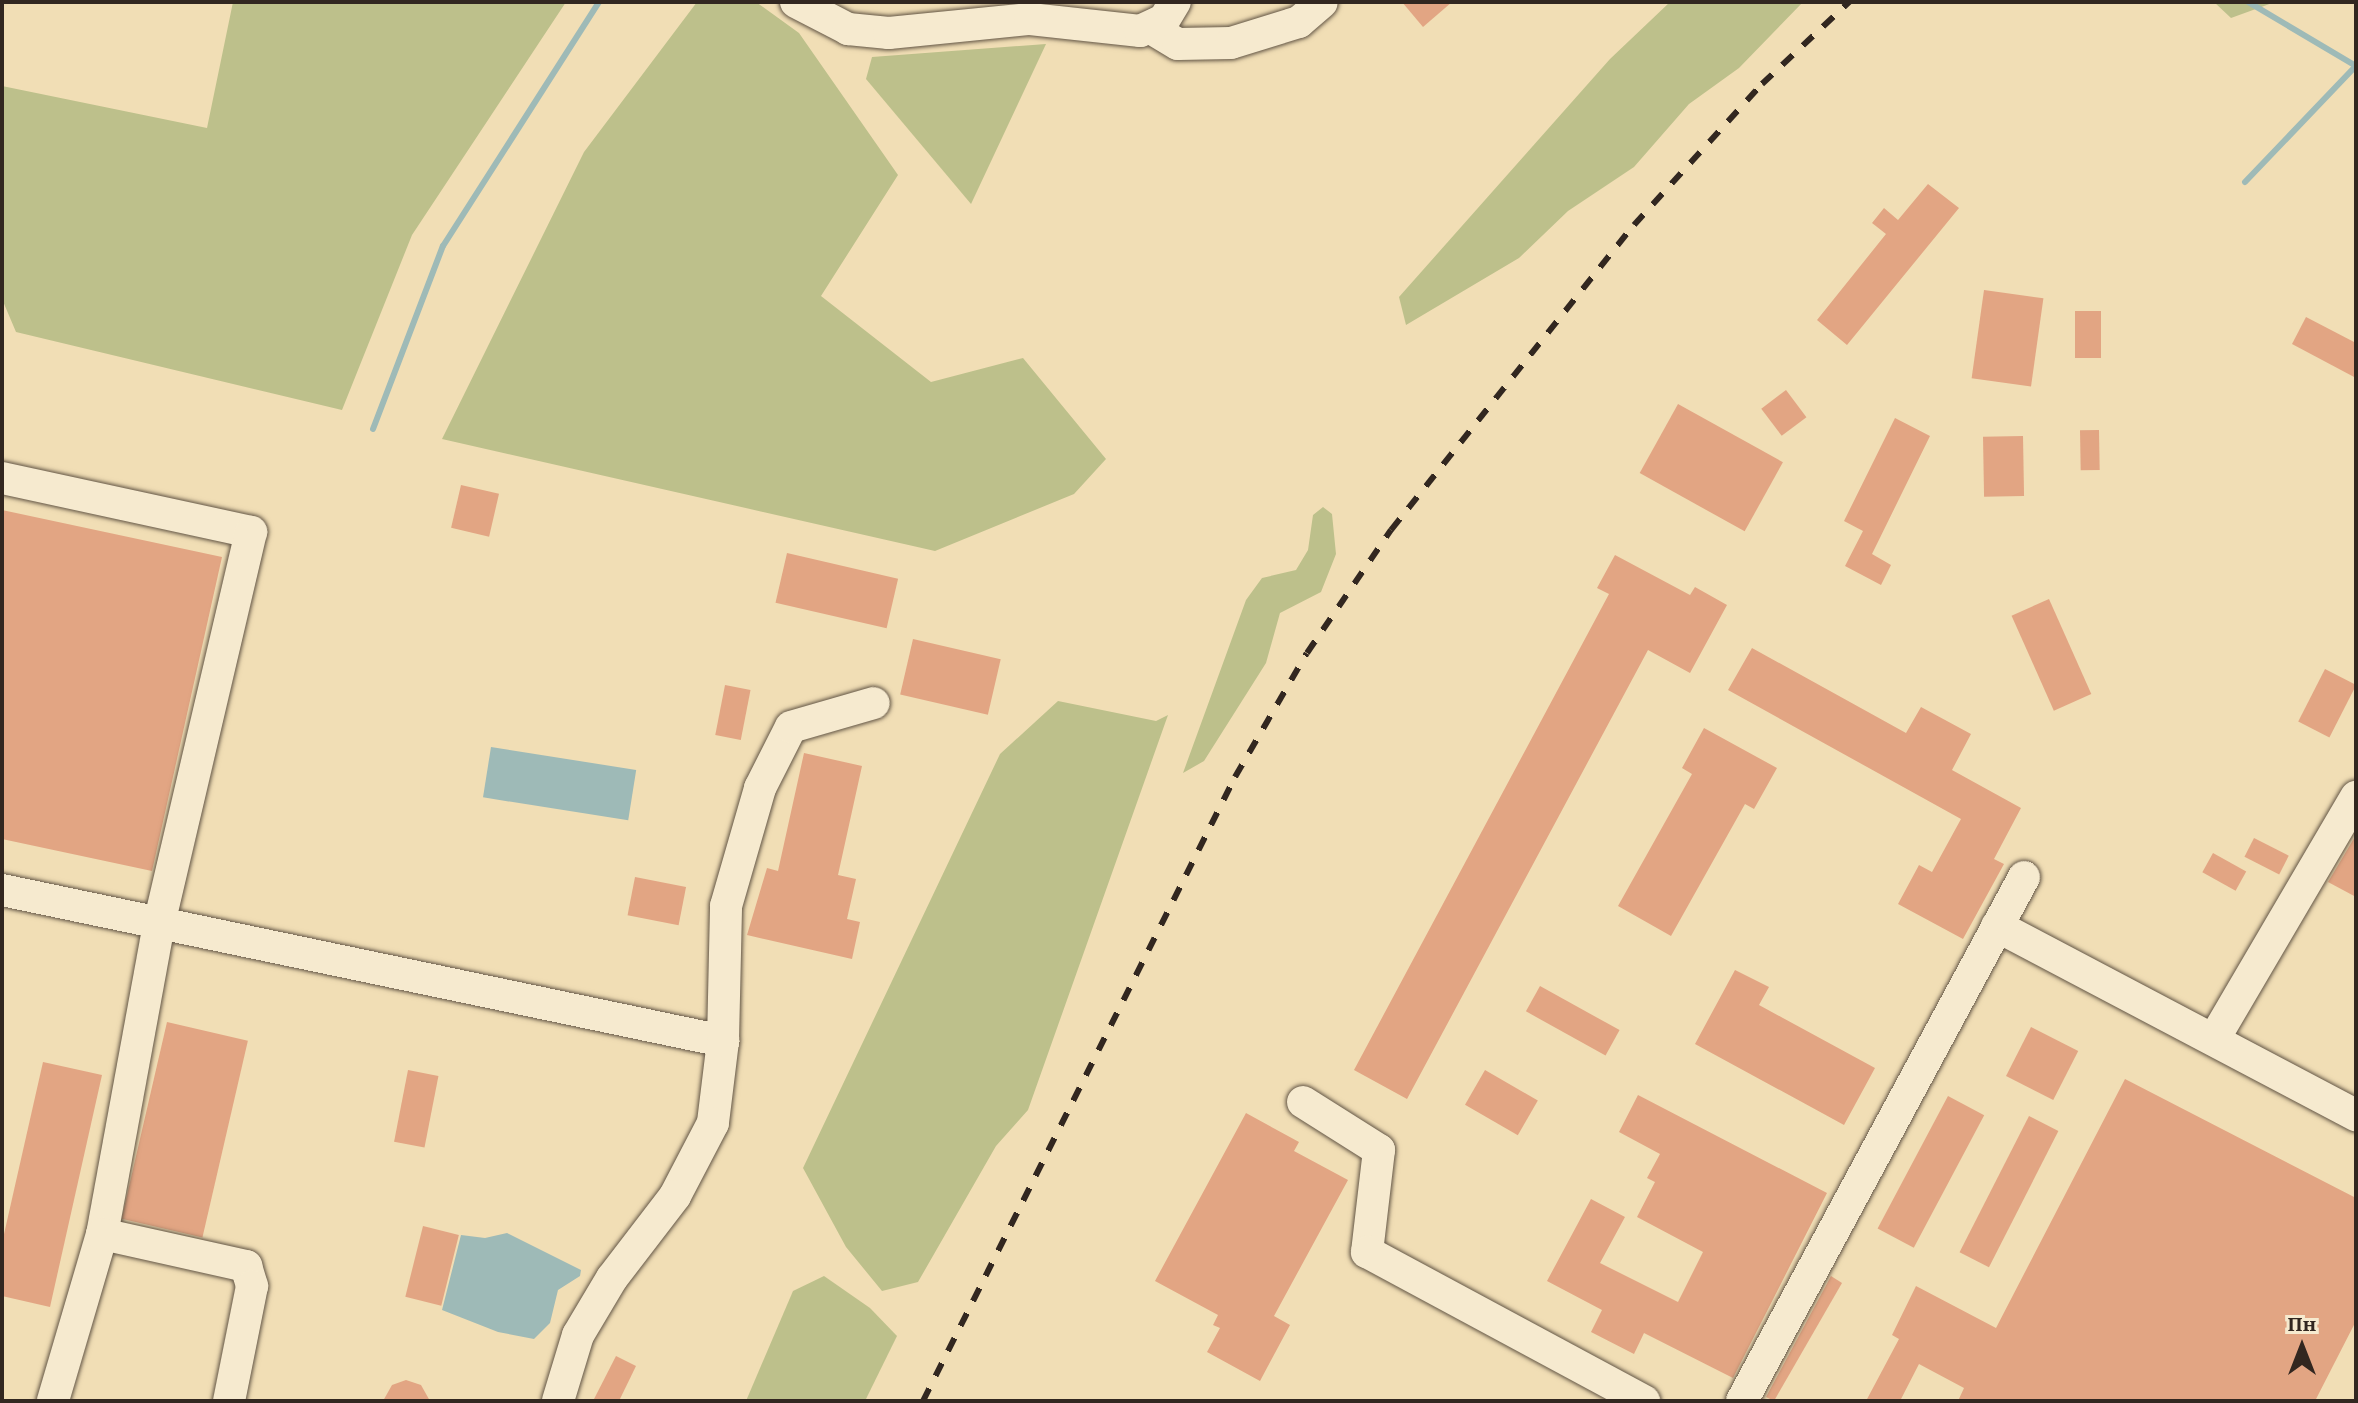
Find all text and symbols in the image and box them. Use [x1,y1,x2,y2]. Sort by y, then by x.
north arrow [2262,1307,2342,1387]
text: Пн [2288,1307,2316,1339]

